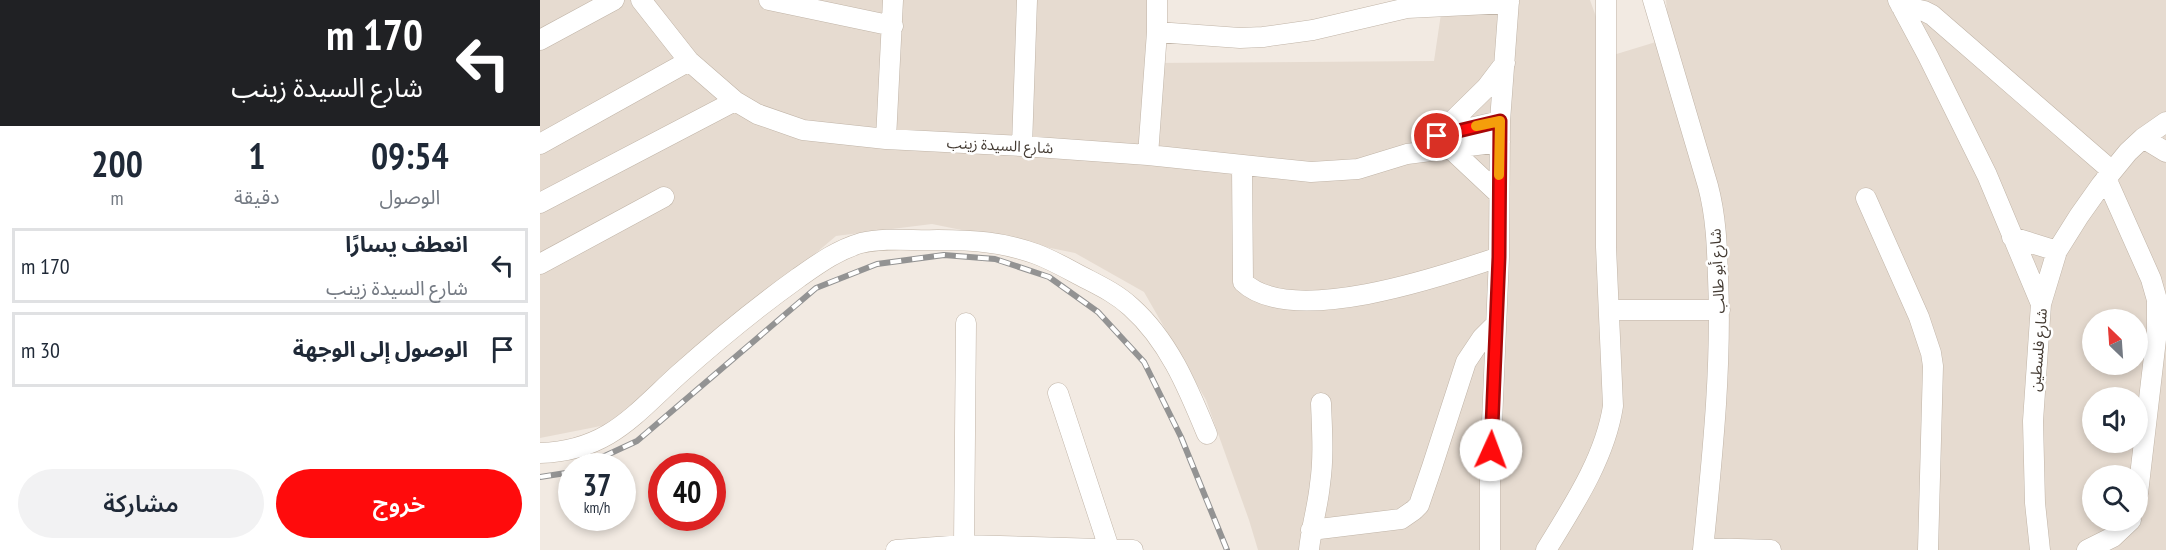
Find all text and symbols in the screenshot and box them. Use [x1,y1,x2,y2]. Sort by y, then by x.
text: 170 m [326,7,423,62]
icon: left [444,24,522,102]
text: شارع السيدة زينب [231,70,423,104]
pin [1411,110,1462,161]
icon: arrive [1420,119,1453,152]
text: 1 [248,132,265,179]
text: 09:54 [371,132,449,179]
street label: شارع السيدة زينب [946,133,1054,160]
text: 200 [91,140,143,187]
text: دقيقة [234,184,280,210]
text: الوصول [379,184,440,210]
text: m [111,185,124,211]
street label: شارع أبو طالب [1705,228,1732,314]
text: انعطف يسارًا [345,230,468,258]
icon: left [486,249,519,282]
text: 170 m [21,252,70,280]
text: شارع السيدة زينب [326,275,468,301]
street label: شارع فلسطين [2025,307,2054,393]
north arrow [2082,309,2148,375]
map controls [2082,309,2148,531]
icon: arrive [486,333,519,366]
text: الوصول إلى الوجهة [293,335,468,363]
text: 30 m [21,336,60,364]
button: sound [2082,387,2148,453]
position arrow [1459,418,1523,482]
speed limit sign: 40 [648,453,726,531]
text: 37 [583,465,611,504]
button: search [2082,465,2148,531]
button: مشاركة [18,469,264,538]
button: خروج [276,469,522,538]
text: km/h [584,498,610,517]

